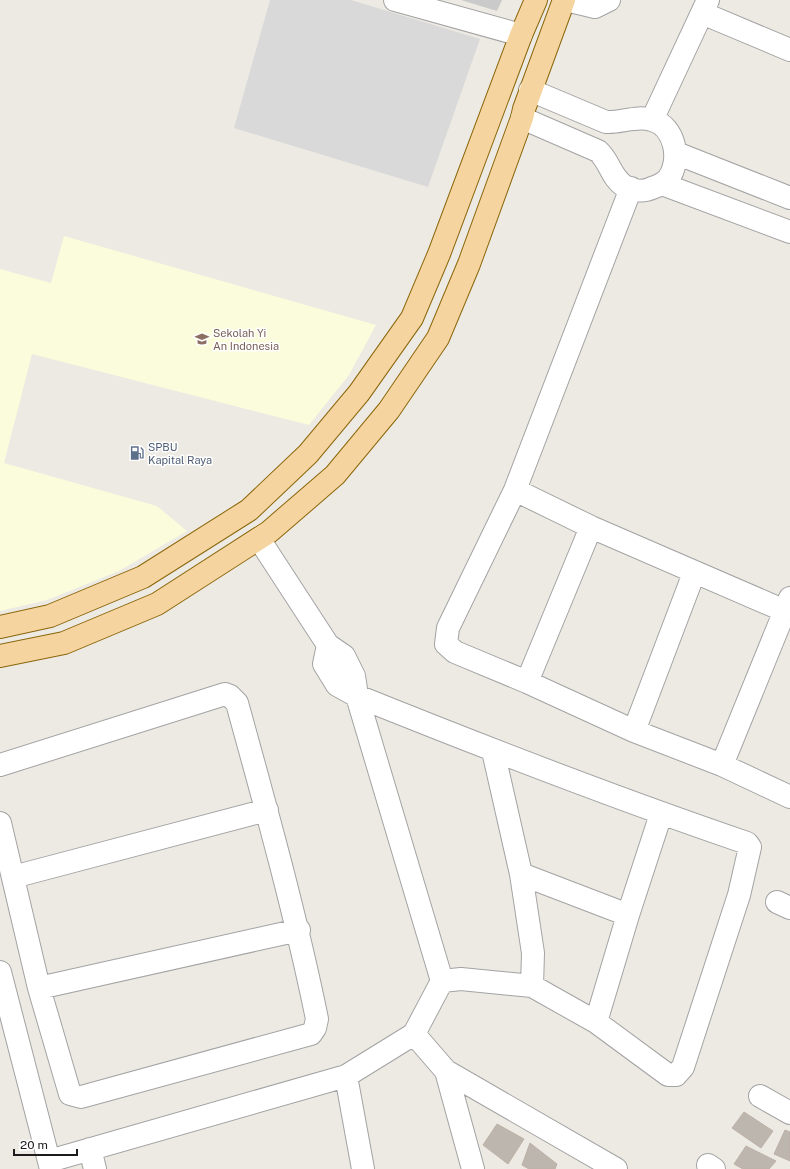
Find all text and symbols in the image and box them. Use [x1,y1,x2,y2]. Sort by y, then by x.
place label: Sekolah Yi An Indonesia [213,327,279,352]
school or university icon: Sekolah Yi An Indonesia [194,331,210,347]
place label: SPBU Kapital Raya [148,441,212,466]
fuel station icon: SPBU Kapital Raya [129,445,145,461]
scale bar [14,1131,77,1157]
text: 20 m [20,1138,48,1152]

